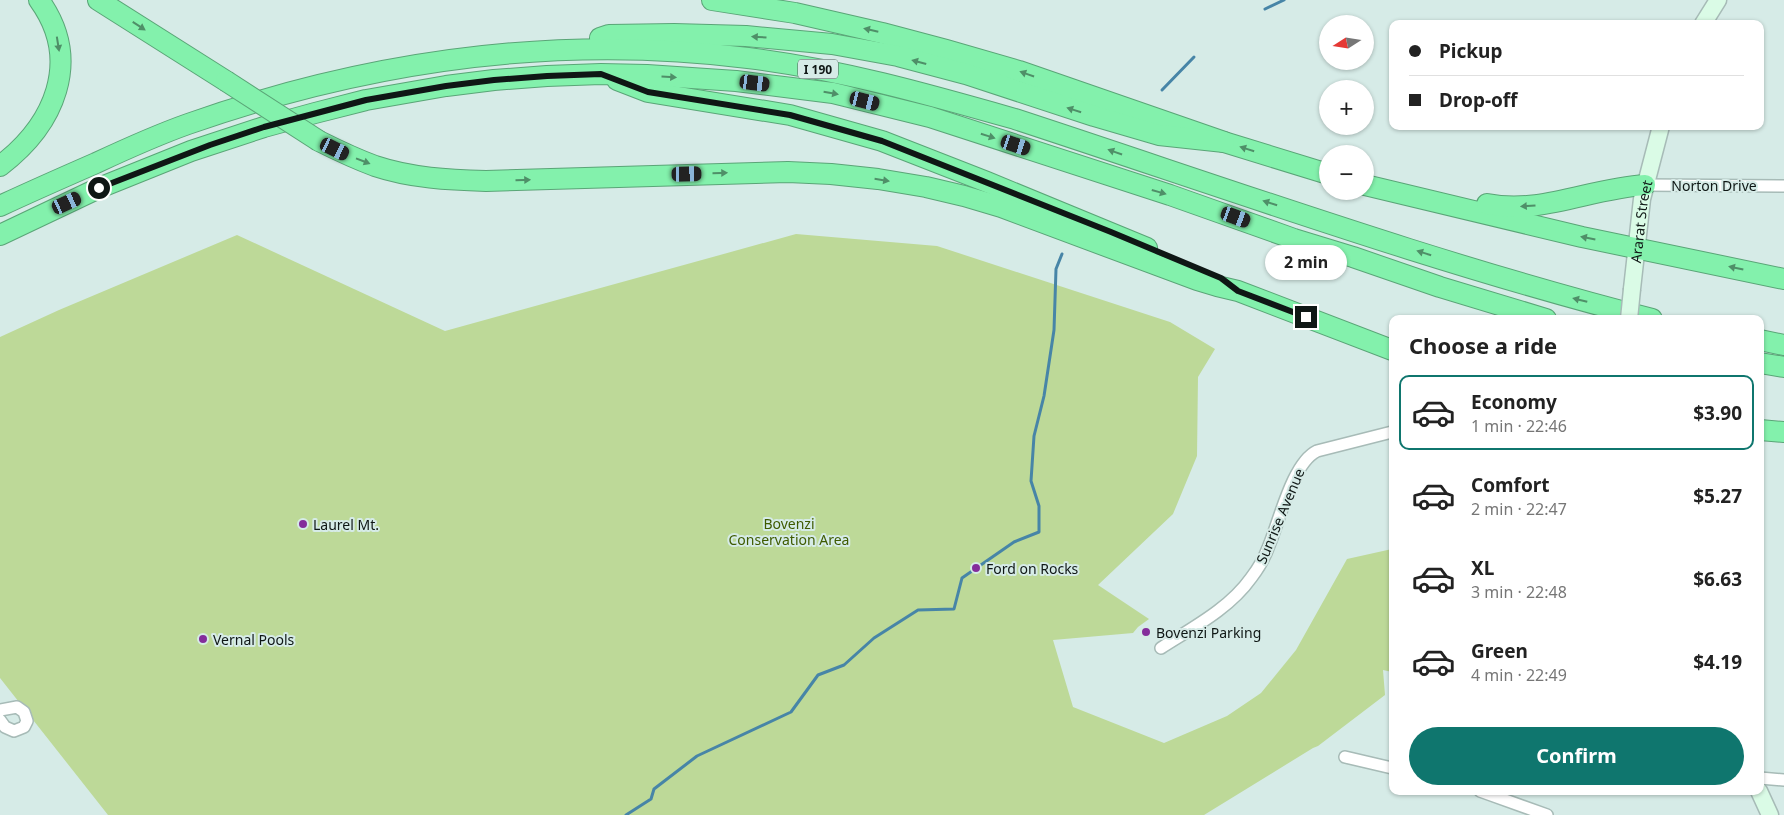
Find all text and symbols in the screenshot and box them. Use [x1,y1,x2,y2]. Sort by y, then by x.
north arrow [1319,15,1374,70]
map controls [1319,15,1374,200]
one-way arrow [132,22,146,31]
one-way arrow [863,26,879,34]
one-way arrow [751,33,767,41]
one-way arrow [55,37,63,53]
text: Pickup [1439,38,1502,64]
one-way arrow [912,57,927,65]
road number: I 190 [798,60,838,78]
one-way arrow [1020,70,1035,77]
one-way arrow [662,73,678,81]
car [739,74,770,92]
button: + [1319,80,1374,135]
text: Drop-off [1439,87,1518,113]
one-way arrow [823,90,839,98]
car [848,90,881,112]
one-way arrow [1067,105,1082,113]
one-way arrow [980,132,995,140]
car [999,133,1032,157]
car [318,136,351,162]
one-way arrow [1240,145,1255,153]
button: − [1319,145,1374,200]
one-way arrow [1107,148,1122,156]
one-way arrow [356,157,371,165]
car [671,166,702,182]
one-way arrow [712,169,728,177]
one-way arrow [515,176,531,184]
one-way arrow [875,176,891,184]
street label: Norton Drive [1671,176,1757,195]
route start [88,177,110,199]
street label: Ararat Street [1625,178,1656,264]
one-way arrow [1151,188,1166,196]
car [50,190,83,216]
one-way arrow [1262,199,1277,206]
one-way arrow [1520,203,1536,211]
car [1219,205,1252,229]
one-way arrow [1580,234,1596,242]
callout: 2 min [1265,244,1347,280]
one-way arrow [1417,249,1432,256]
text: 2 min [1284,251,1328,273]
one-way arrow [1728,264,1744,272]
one-way arrow [1572,296,1587,304]
route end [1295,306,1317,328]
text: Choose a ride [1409,330,1557,360]
text: Economy [1471,389,1557,415]
icon: car [1411,390,1456,435]
text: $3.90 [1693,400,1742,426]
text: 1 min · 22:46 [1471,415,1567,437]
street label: Sunrise Avenue [1251,465,1309,567]
text: Comfort [1471,472,1550,498]
icon: car [1411,473,1456,518]
text: $5.27 [1693,483,1742,509]
text: 2 min · 22:47 [1471,498,1567,520]
park label: Bovenzi Conservation Area [729,514,849,549]
place label: Laurel Mt. [313,515,379,534]
marker: Laurel Mt. [297,518,309,530]
text: XL [1471,555,1494,581]
icon: car [1411,556,1456,601]
place label: Ford on Rocks [986,559,1079,578]
marker: Ford on Rocks [970,562,982,574]
text: $6.63 [1693,566,1742,592]
text: 3 min · 22:48 [1471,581,1567,603]
place label: Bovenzi Parking [1156,623,1261,642]
marker: Bovenzi Parking [1140,626,1152,638]
place label: Vernal Pools [213,630,295,649]
marker: Vernal Pools [197,633,209,645]
text: Green [1471,638,1528,664]
icon: car [1411,639,1456,684]
text: $4.19 [1693,649,1742,675]
text: 4 min · 22:49 [1471,664,1567,686]
button: Confirm [1409,727,1744,785]

